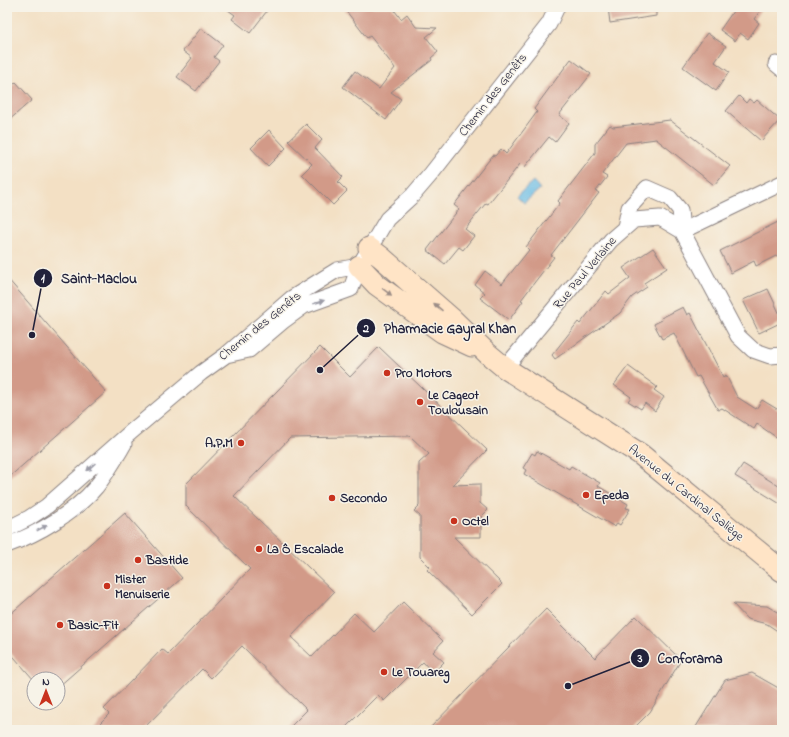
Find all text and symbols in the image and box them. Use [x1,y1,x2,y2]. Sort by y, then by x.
street label: Chemin des Genêts [454,49,532,141]
street label: Rue Paul Verlaine [549,232,621,314]
callout: Saint-Maclou [33,265,145,291]
text: Saint-Maclou [61,269,137,290]
text: 1 [41,270,45,288]
street label: Chemin des Genêts [215,286,306,365]
one-way arrow [382,288,393,296]
one-way arrow [313,299,325,305]
one-way arrow [433,302,443,312]
callout: Pharmacie Gayral Khan [356,315,525,341]
text: Pharmacie Gayral Khan [384,319,516,342]
text: 2 [362,320,369,338]
place label: Pro Motors [395,364,453,383]
marker: Pro Motors [382,368,392,378]
place label: Le Cageot Toulousain [428,386,488,420]
marker: Le Cageot Toulousain [415,397,425,407]
place label: A.P.M [205,434,233,453]
marker: A.P.M [236,438,246,448]
street label: Avenue du Cardinal Saliège [623,440,748,547]
one-way arrow [85,462,96,471]
place label: Epeda [594,486,629,505]
place label: Secondo [340,489,387,508]
marker: Epeda [581,490,591,500]
marker: Secondo [327,493,337,503]
place label: Octel [462,512,489,531]
marker: Octel [449,516,459,526]
one-way arrow [36,525,48,532]
place label: La Ô Escalade [267,540,345,559]
marker: La Ô Escalade [254,544,264,554]
place label: Bastide [145,551,189,570]
marker: Bastide [133,555,143,565]
place label: Mister Menuiserie [115,570,171,604]
marker: Mister Menuiserie [102,581,112,591]
place label: Basic-Fit [67,616,119,635]
marker: Basic-Fit [55,620,65,630]
callout: Conforama [630,645,731,671]
text: Conforama [657,649,723,670]
text: 3 [637,650,643,668]
place label: Le Touareg [392,663,450,684]
marker: Le Touareg [379,667,389,677]
north arrow [26,671,66,711]
text: N [42,674,50,690]

